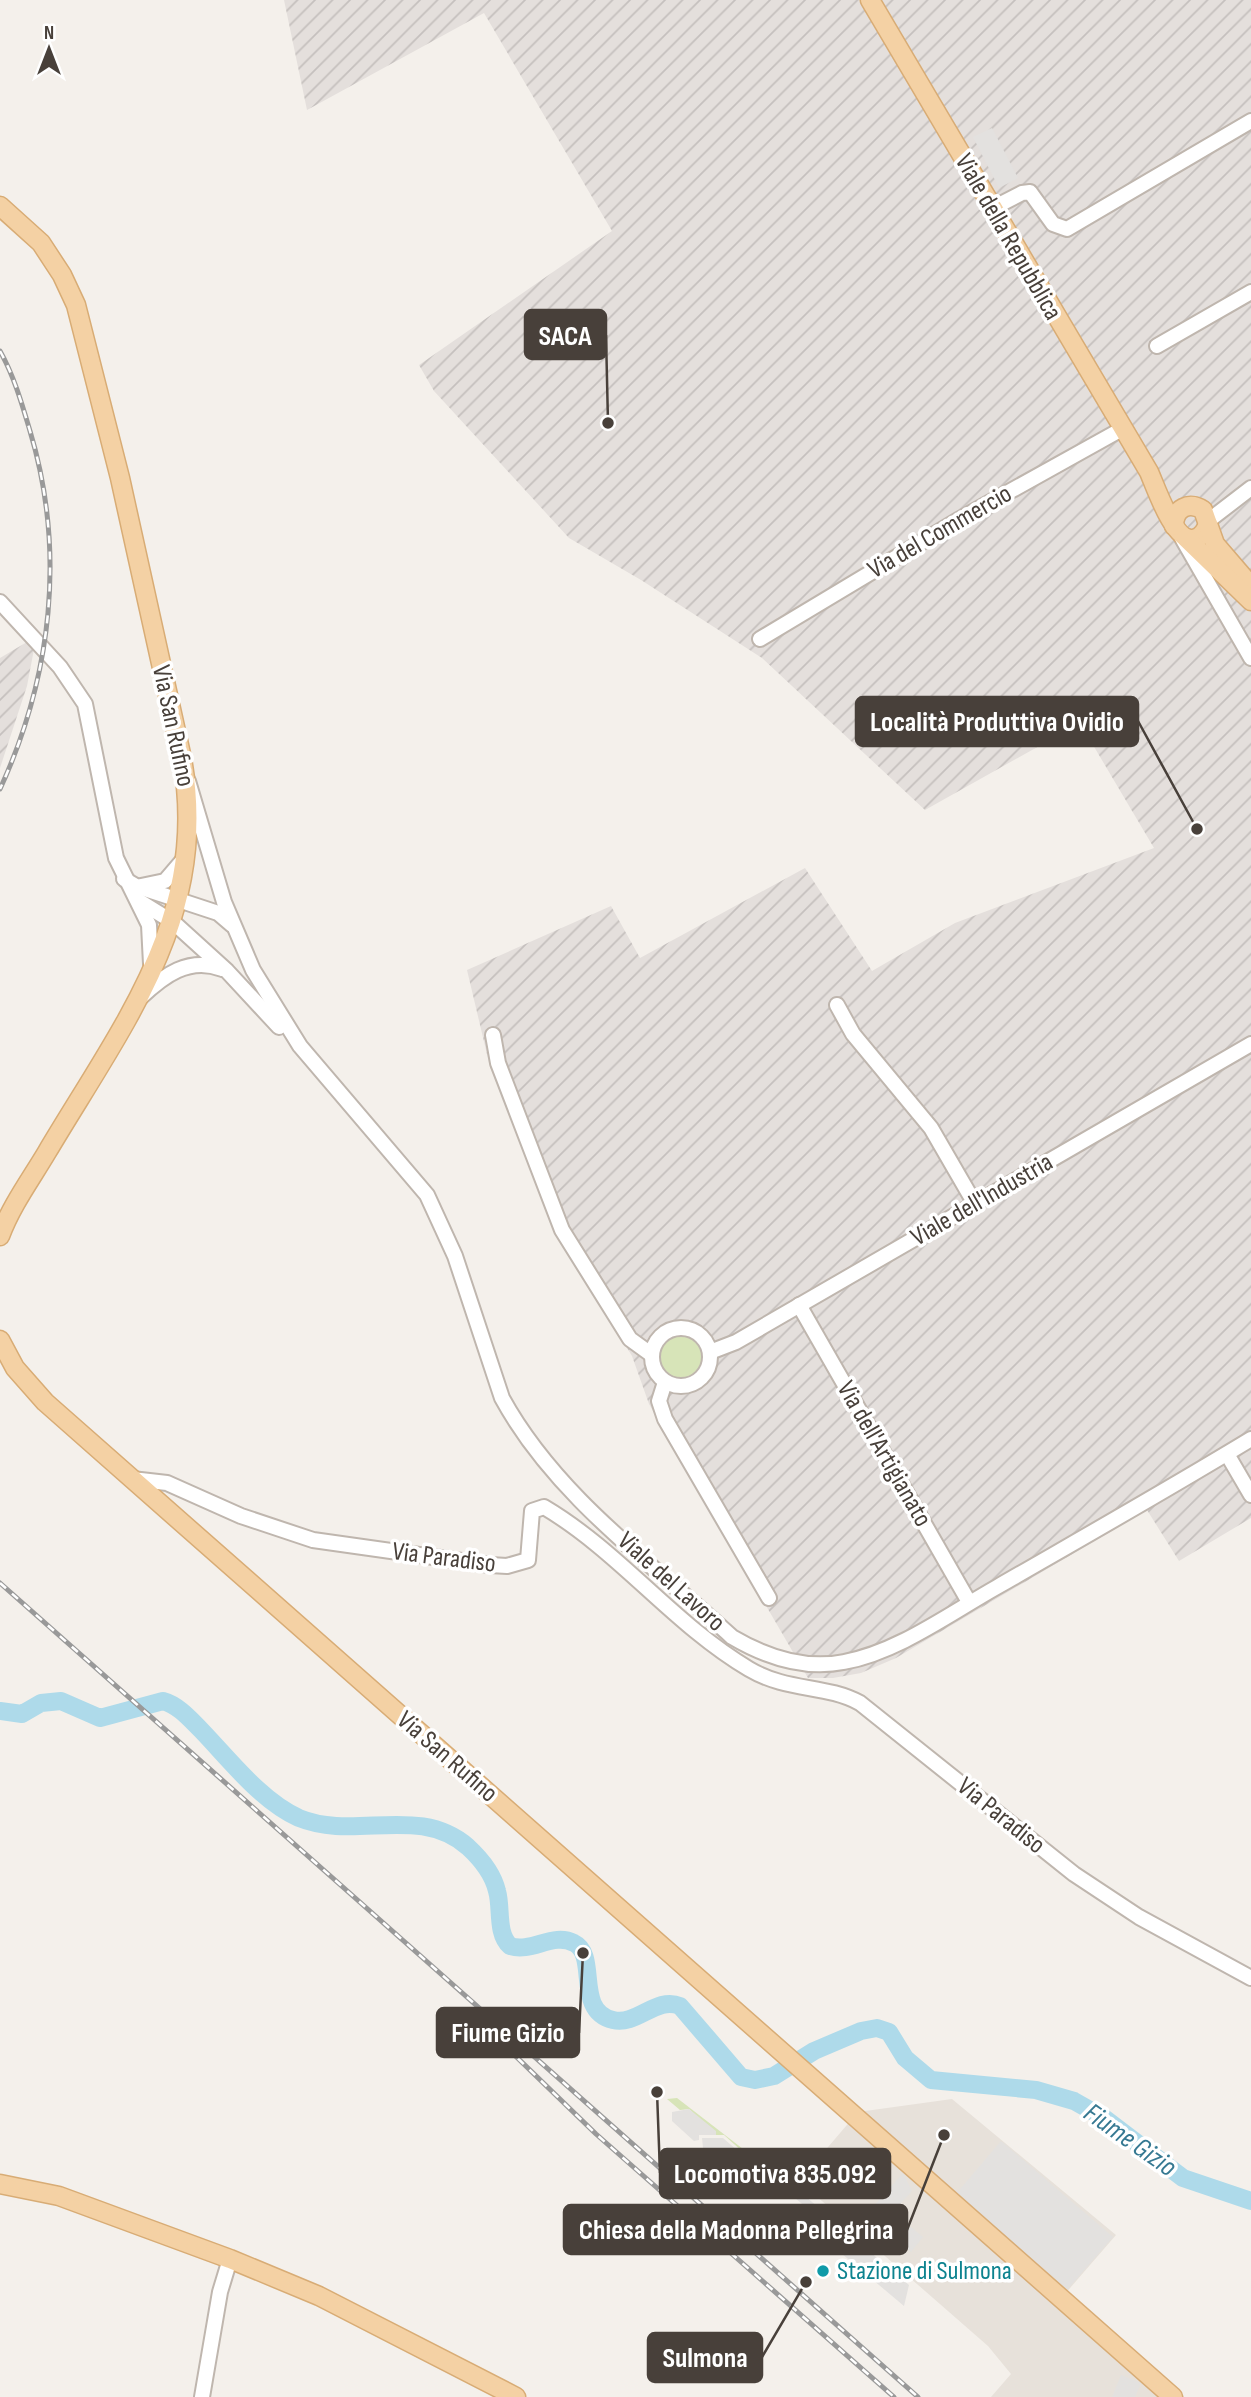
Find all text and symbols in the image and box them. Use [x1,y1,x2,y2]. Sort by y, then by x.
north arrow [14,14,84,84]
text: N [44,22,54,45]
street label: Viale della Repubblica [948,148,1068,326]
callout: SACA [525,310,606,359]
text: SACA [538,320,592,353]
street label: Via del Commercio [863,478,1017,586]
street label: Via San Rufino [145,662,201,790]
callout: Località Produttiva Ovidio [856,697,1138,746]
text: Località Produttiva Ovidio [870,706,1124,739]
street label: Viale dell'Industria [906,1147,1058,1253]
street label: Via dell'Artigianato [830,1376,938,1532]
street label: Viale del Lavoro [611,1526,731,1638]
street label: Via Paradiso [390,1536,498,1580]
street label: Via San Rufino [390,1705,504,1809]
street label: Via Paradiso [951,1771,1051,1861]
callout: Fiume Gizio [437,2008,579,2057]
text: Fiume Gizio [451,2017,565,2050]
water label: Fiume Gizio [1077,2096,1183,2184]
callout: Locomotiva 835.092 [660,2149,890,2198]
text: Locomotiva 835.092 [674,2158,876,2191]
callout: Chiesa della Madonna Pellegrina [564,2205,907,2254]
text: Chiesa della Madonna Pellegrina [579,2214,893,2247]
place label: Stazione di Sulmona [837,2256,1012,2287]
marker: Stazione di Sulmona [815,2263,831,2279]
callout: Sulmona [648,2333,762,2382]
text: Sulmona [662,2342,748,2375]

